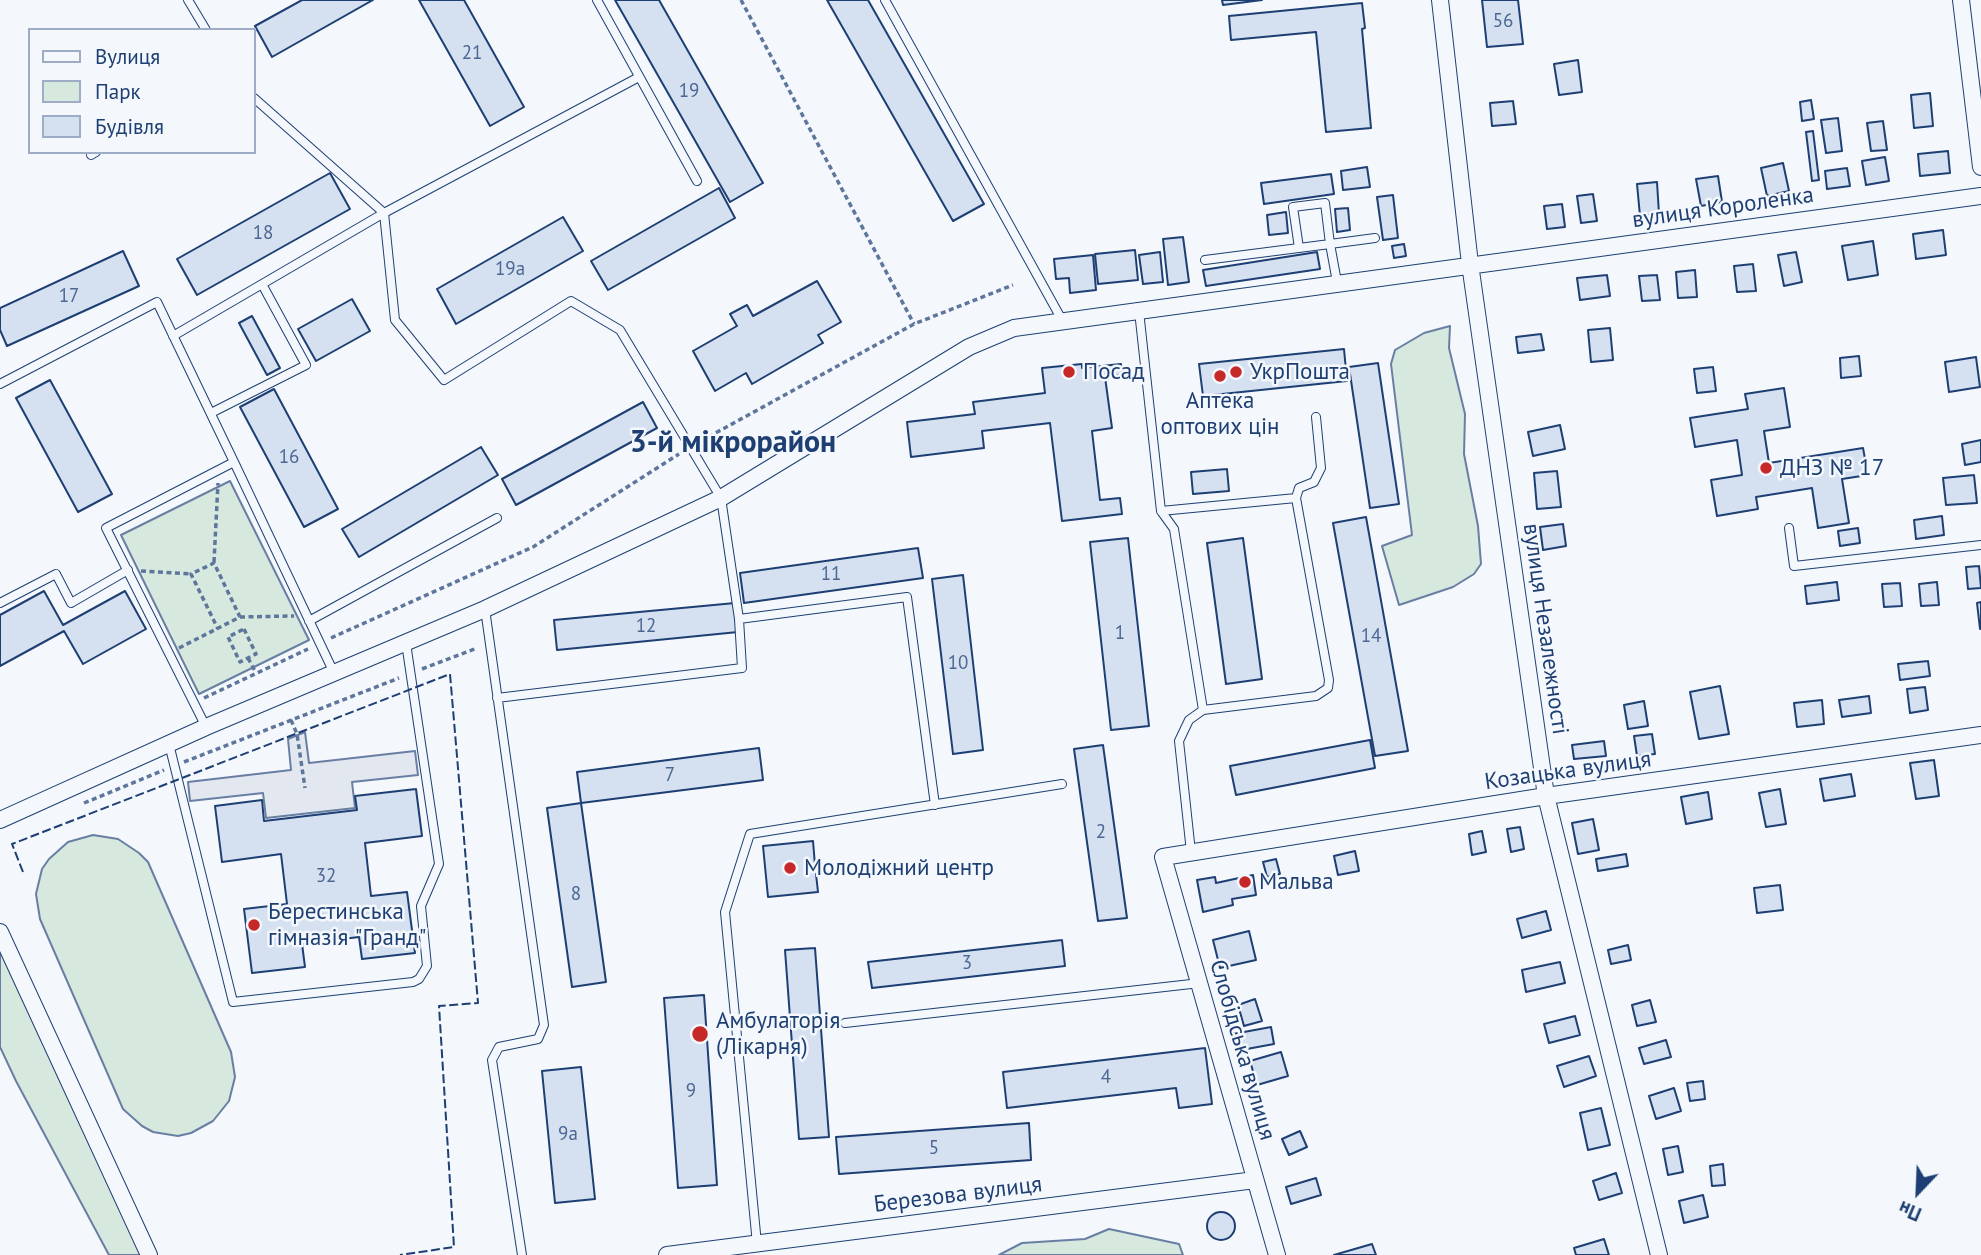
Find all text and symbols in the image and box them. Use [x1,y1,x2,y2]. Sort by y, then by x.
house number: 56 [1493,11,1513,33]
legend [28,28,256,154]
text: Вулиця [95,43,160,70]
house number: 21 [462,43,482,65]
text: Парк [95,78,141,105]
house number: 19 [679,81,699,103]
text: Будівля [95,113,164,140]
street label: вулиця Короленка [1630,182,1816,234]
house number: 18 [253,223,273,245]
house number: 19а [495,259,525,281]
house number: 17 [59,286,79,308]
place label: Посад [1083,358,1145,386]
place label: УкрПошта [1250,358,1350,386]
marker: Посад [1061,364,1077,380]
marker: УкрПошта [1228,364,1244,380]
marker: Аптека оптових цін [1212,368,1228,384]
place label: Аптека оптових цін [1161,387,1279,441]
district label: 3-й мікрорайон [630,425,836,461]
house number: 16 [279,447,299,469]
place label: ДНЗ № 17 [1780,454,1884,482]
marker: ДНЗ № 17 [1758,460,1774,476]
street label: вулиця Незалежності [1517,522,1573,736]
house number: 11 [821,564,841,586]
house number: 12 [636,616,656,638]
house number: 1 [1115,623,1125,645]
house number: 14 [1361,626,1381,648]
house number: 10 [948,653,968,675]
street label: Козацька вулиця [1483,746,1653,796]
house number: 7 [665,765,675,787]
house number: 2 [1096,822,1106,844]
place label: Молодіжний центр [804,854,994,882]
marker: Молодіжний центр [782,860,798,876]
house number: 32 [316,866,336,888]
place label: Мальва [1259,868,1334,896]
marker: Мальва [1237,874,1253,890]
house number: 8 [571,884,581,906]
place label: Берестинська гімназія "Гранд" [268,898,426,952]
marker: Берестинська гімназія "Гранд" [246,917,262,933]
house number: 3 [962,953,972,975]
street label: Слобідська вулиця [1203,957,1281,1143]
place label: Амбулаторія (Лікарня) [716,1007,840,1061]
marker: Амбулаторія (Лікарня) [690,1024,710,1044]
house number: 4 [1101,1067,1111,1089]
house number: 9 [686,1081,696,1103]
house number: 9а [558,1124,578,1146]
house number: 5 [929,1138,939,1160]
north arrow [1883,1157,1953,1227]
street label: Березова вулиця [872,1171,1044,1219]
text: Пн [1895,1196,1925,1227]

